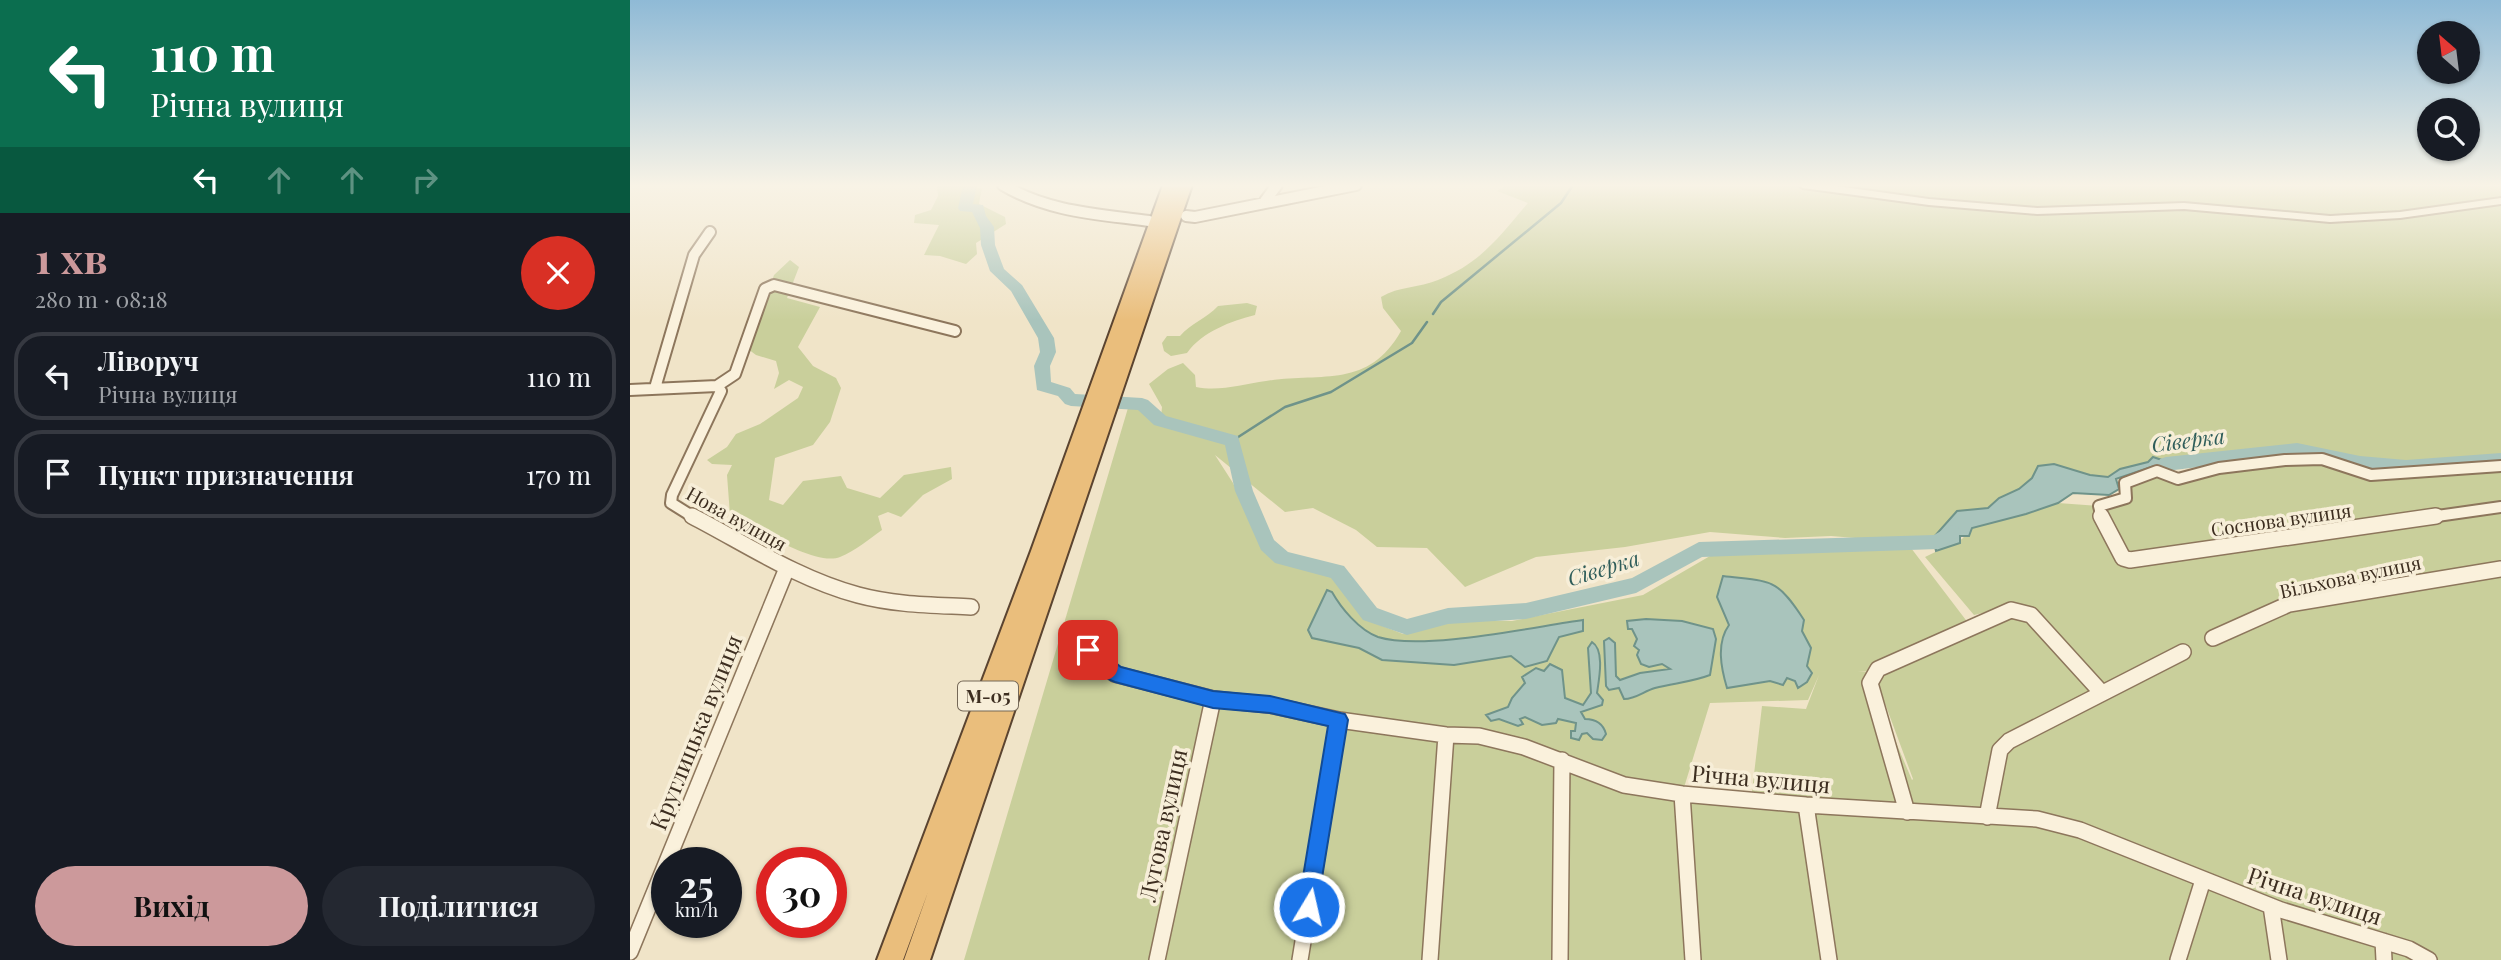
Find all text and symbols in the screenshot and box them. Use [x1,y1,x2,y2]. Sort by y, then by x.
text: 110 m [150,19,275,84]
north arrow [2417,21,2480,84]
map controls [2417,21,2480,161]
icon: left [35,28,126,119]
text: Річна вулиця [150,82,344,125]
button: search [2417,98,2480,161]
icon: left [187,161,225,199]
icon: ahead [260,161,298,199]
icon: ahead [333,161,371,199]
icon: right [406,161,444,199]
text: 1 хв [35,229,107,285]
button: close [521,236,595,310]
text: 280 m · 08:18 [35,283,168,314]
text: Ліворуч [98,343,199,378]
icon: left [39,357,77,395]
text: 110 m [527,359,591,394]
text: Річна вулиця [98,378,238,409]
water label: Сіверка [2150,421,2226,457]
icon: arrive [39,455,77,493]
text: Пункт призначення [98,457,354,492]
text: 170 m [526,457,591,492]
street label: Нова вулиця [682,480,792,556]
street label: Соснова вулиця [2209,496,2353,542]
water label: Сіверка [1564,543,1642,591]
street label: Вільхова вулиця [2277,548,2423,604]
pin [1058,620,1118,680]
street label: Круглицька вулиця [642,630,748,834]
icon: arrive [1069,631,1107,669]
road number: М-05 [958,682,1018,710]
street label: Лугова вулиця [1130,746,1193,905]
street label: Річна вулиця [1690,756,1832,800]
speed limit sign: 30 [756,847,847,938]
street label: Річна вулиця [2244,859,2386,931]
text: 25 [679,860,714,907]
button: Вихід [35,866,308,946]
button: Поділитися [322,866,595,946]
position arrow [1272,870,1346,944]
text: km/h [675,898,718,922]

